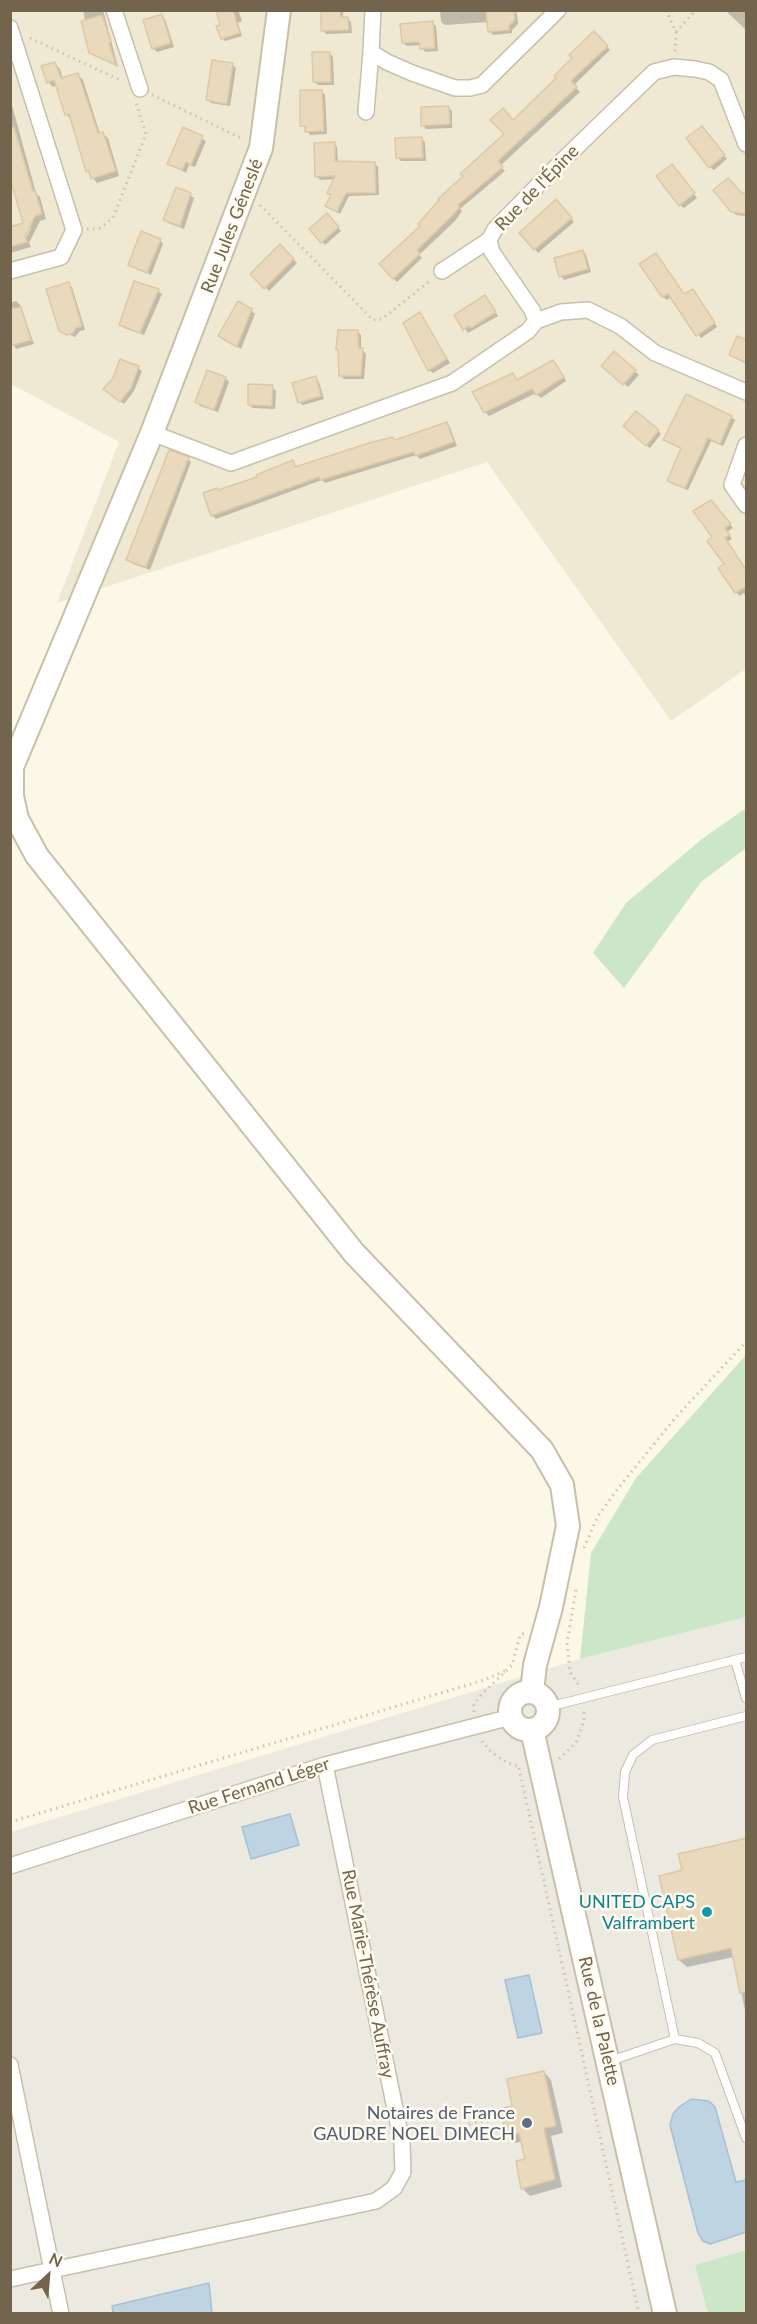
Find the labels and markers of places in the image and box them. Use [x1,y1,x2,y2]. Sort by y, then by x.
place label: UNITED CAPS Valframbert [579,1891,695,1934]
marker: UNITED CAPS Valframbert [700,1905,714,1919]
place label: Notaires de France GAUDRE NOEL DIMECH [313,2102,515,2144]
marker: Notaires de France GAUDRE NOEL DIMECH [520,2116,534,2130]

